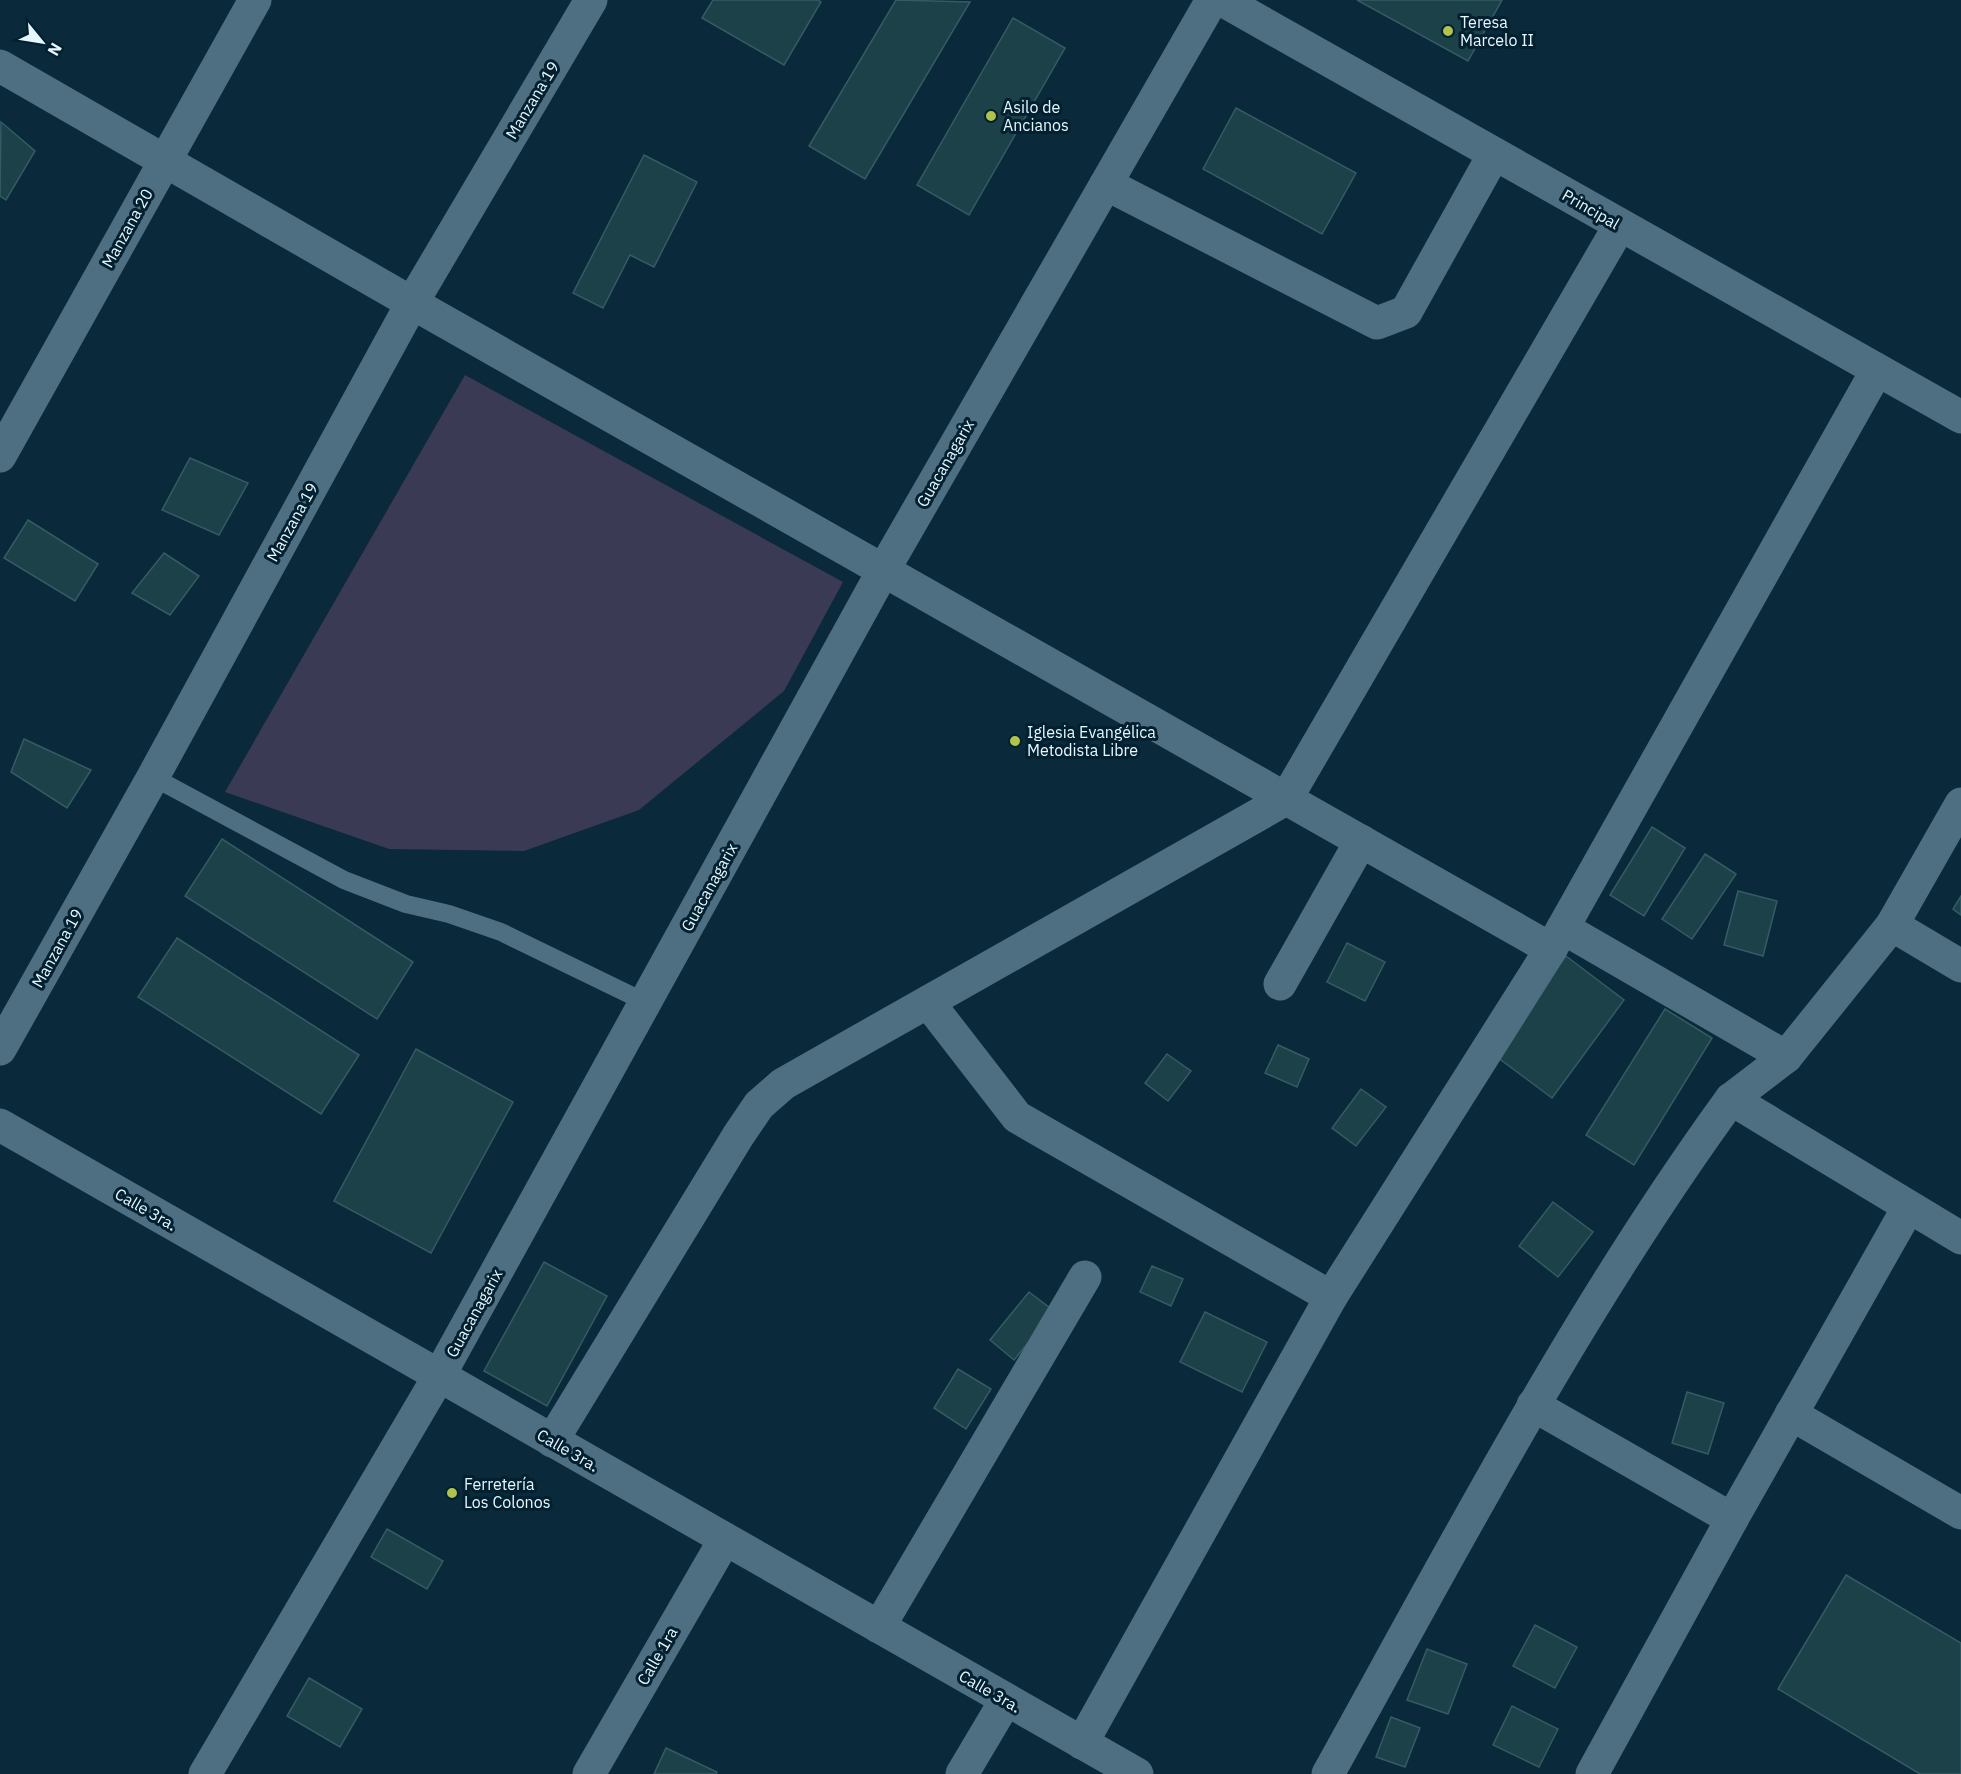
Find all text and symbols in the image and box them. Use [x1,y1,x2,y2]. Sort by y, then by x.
north arrow [12,12,72,72]
place label: Teresa Marcelo II [1460,12,1534,50]
marker: Teresa Marcelo II [1441,24,1455,38]
text: N [43,39,67,60]
street label: Manzana 19 [501,57,563,143]
place label: Asilo de Ancianos [1003,97,1069,135]
marker: Asilo de Ancianos [984,109,998,123]
street label: Manzana 20 [97,185,157,271]
street label: Principal [1559,185,1623,233]
street label: Guacanagarix [912,416,978,510]
street label: Manzana 19 [262,479,322,565]
place label: Iglesia Evangélica Metodista Libre [1027,722,1156,760]
marker: Iglesia Evangélica Metodista Libre [1008,734,1022,748]
street label: Guacanagarix [677,839,741,935]
street label: Manzana 19 [27,905,87,991]
street label: Calle 3ra. [111,1183,181,1235]
street label: Guacanagarix [442,1265,506,1361]
street label: Calle 3ra. [533,1424,603,1476]
place label: Ferretería Los Colonos [464,1474,550,1512]
marker: Ferretería Los Colonos [445,1486,459,1500]
street label: Calle 1ra [632,1623,682,1689]
street label: Calle 3ra. [955,1665,1025,1717]

